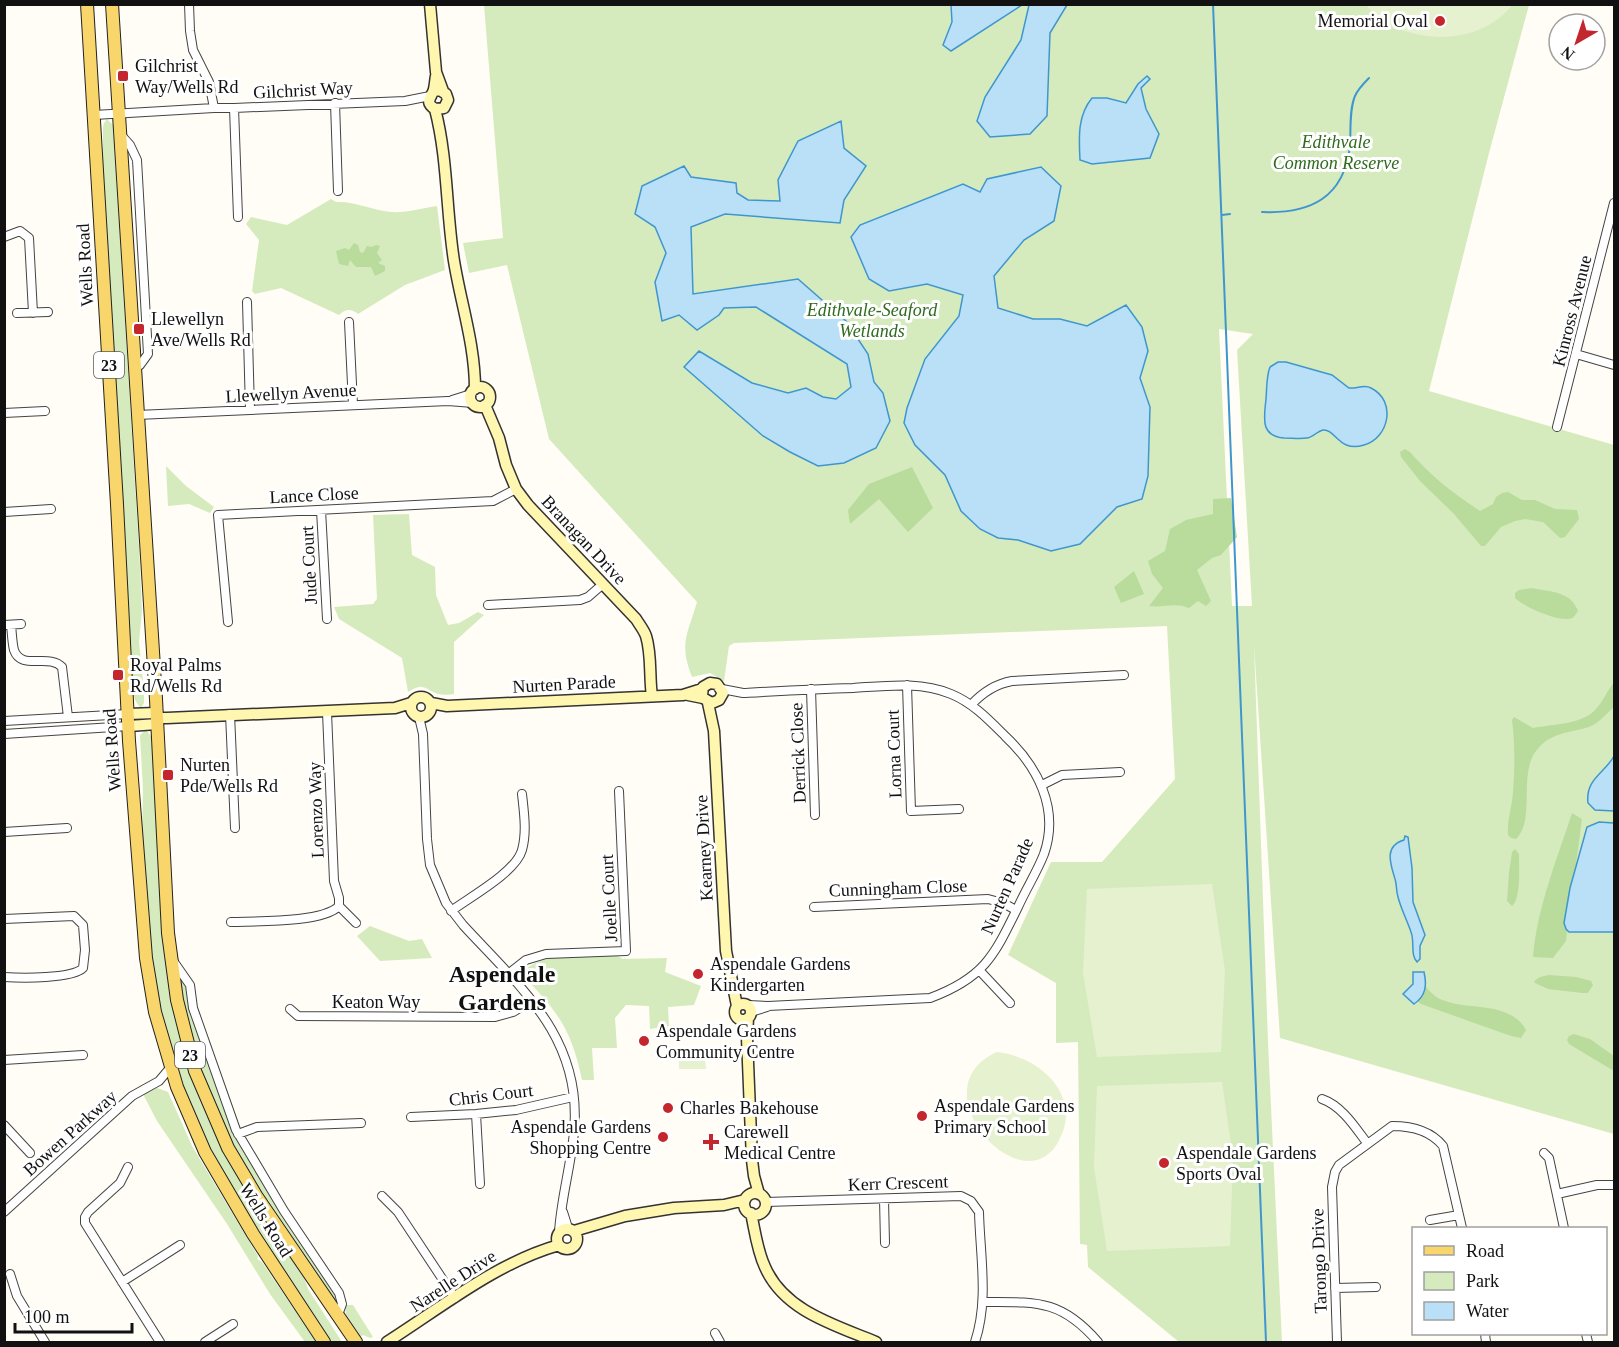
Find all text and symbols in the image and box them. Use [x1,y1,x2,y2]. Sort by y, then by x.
place label: Memorial Oval [1318,11,1428,31]
north arrow [1547,12,1607,72]
marker: Memorial Oval [1433,14,1447,28]
text: N [1558,43,1578,64]
place label: Gilchrist Way/Wells Rd [135,56,239,97]
marker: Gilchrist Way/Wells Rd [116,69,130,83]
street label: Gilchrist Way [253,77,353,103]
park label: Edithvale Common Reserve [1273,132,1399,173]
street label: Wells Road [73,223,97,307]
street label: Kinross Avenue [1548,253,1596,369]
park label: Edithvale-Seaford Wetlands [806,300,938,341]
place label: Llewellyn Ave/Wells Rd [151,309,251,350]
marker: Llewellyn Ave/Wells Rd [132,322,146,336]
road number: 23 [94,352,124,378]
street label: Llewellyn Avenue [225,380,357,406]
street label: Lance Close [269,483,359,507]
street label: Branagan Drive [538,491,630,589]
street label: Jude Court [297,525,321,605]
place label: Royal Palms Rd/Wells Rd [130,655,222,696]
marker: Royal Palms Rd/Wells Rd [111,668,125,682]
street label: Nurten Parade [512,671,616,697]
street label: Derrick Close [786,702,810,804]
street label: Wells Road [99,708,125,792]
street label: Lorna Court [882,709,906,799]
place label: Nurten Pde/Wells Rd [180,755,278,796]
street label: Lorenzo Way [304,761,328,859]
marker: Nurten Pde/Wells Rd [161,768,175,782]
street label: Kearney Drive [691,794,717,902]
street label: Nurten Parade [977,835,1037,937]
street label: Joelle Court [597,854,621,942]
street label: Cunningham Close [828,876,968,900]
place label: Aspendale Gardens Kindergarten [710,954,850,995]
district label: Aspendale Gardens [449,961,556,1015]
marker: Aspendale Gardens Kindergarten [691,967,705,981]
street label: Keaton Way [332,992,420,1012]
place label: Aspendale Gardens Community Centre [656,1021,796,1062]
marker: Aspendale Gardens Community Centre [637,1034,651,1048]
road number: 23 [175,1042,205,1068]
street label: Chris Court [448,1080,534,1110]
street label: Bowen Parkway [19,1086,121,1180]
place label: Aspendale Gardens Primary School [934,1096,1074,1137]
place label: Charles Bakehouse [680,1098,818,1118]
marker: Charles Bakehouse [661,1101,675,1115]
marker: Aspendale Gardens Primary School [915,1109,929,1123]
place label: Aspendale Gardens Shopping Centre [511,1117,651,1158]
place label: Carewell Medical Centre [724,1122,835,1163]
marker: Aspendale Gardens Shopping Centre [656,1130,670,1144]
marker: Carewell Medical Centre [702,1133,720,1151]
place label: Aspendale Gardens Sports Oval [1176,1143,1316,1184]
marker: Aspendale Gardens Sports Oval [1157,1156,1171,1170]
street label: Kerr Crescent [847,1171,949,1195]
street label: Wells Road [236,1179,296,1261]
street label: Tarongo Drive [1307,1208,1331,1314]
legend [1412,1227,1607,1335]
text: Road [1466,1241,1504,1261]
street label: Narelle Drive [406,1246,500,1316]
text: Park [1466,1271,1499,1291]
scale bar [15,1296,132,1334]
text: Water [1466,1301,1509,1321]
text: 100 m [24,1307,70,1327]

